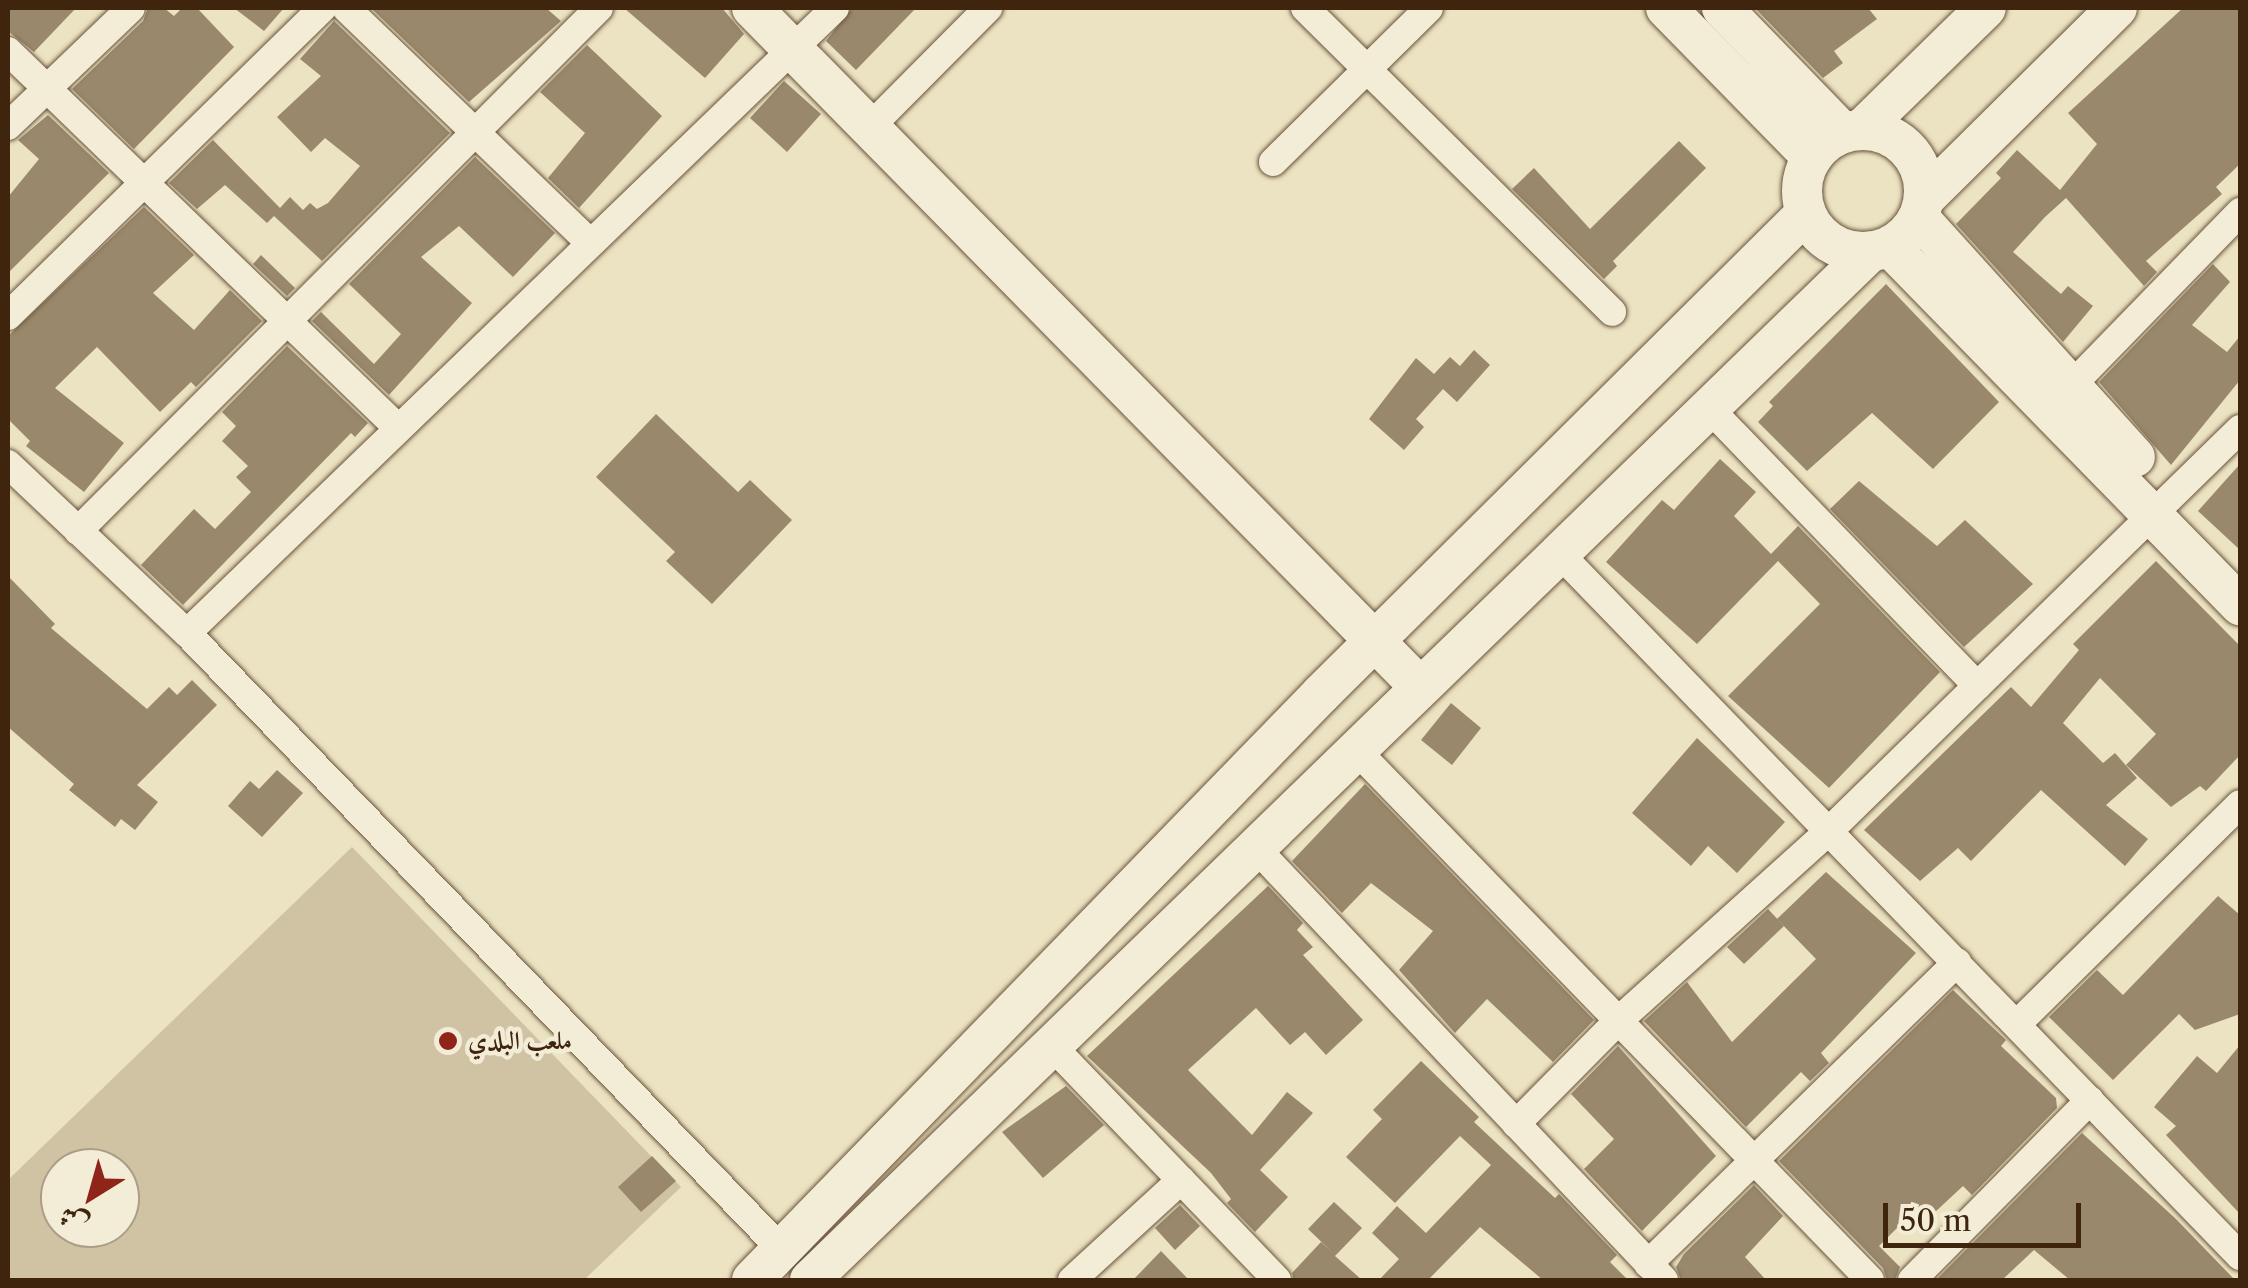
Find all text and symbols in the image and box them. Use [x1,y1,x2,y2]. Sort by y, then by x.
place label: ملعب البلدي [468,1026,572,1056]
marker: ملعب البلدي [437,1030,459,1052]
north arrow [40,1148,140,1248]
scale bar [1888,1183,2086,1245]
text: ش [52,1198,94,1242]
text: 50 m [1900,1202,1971,1239]

